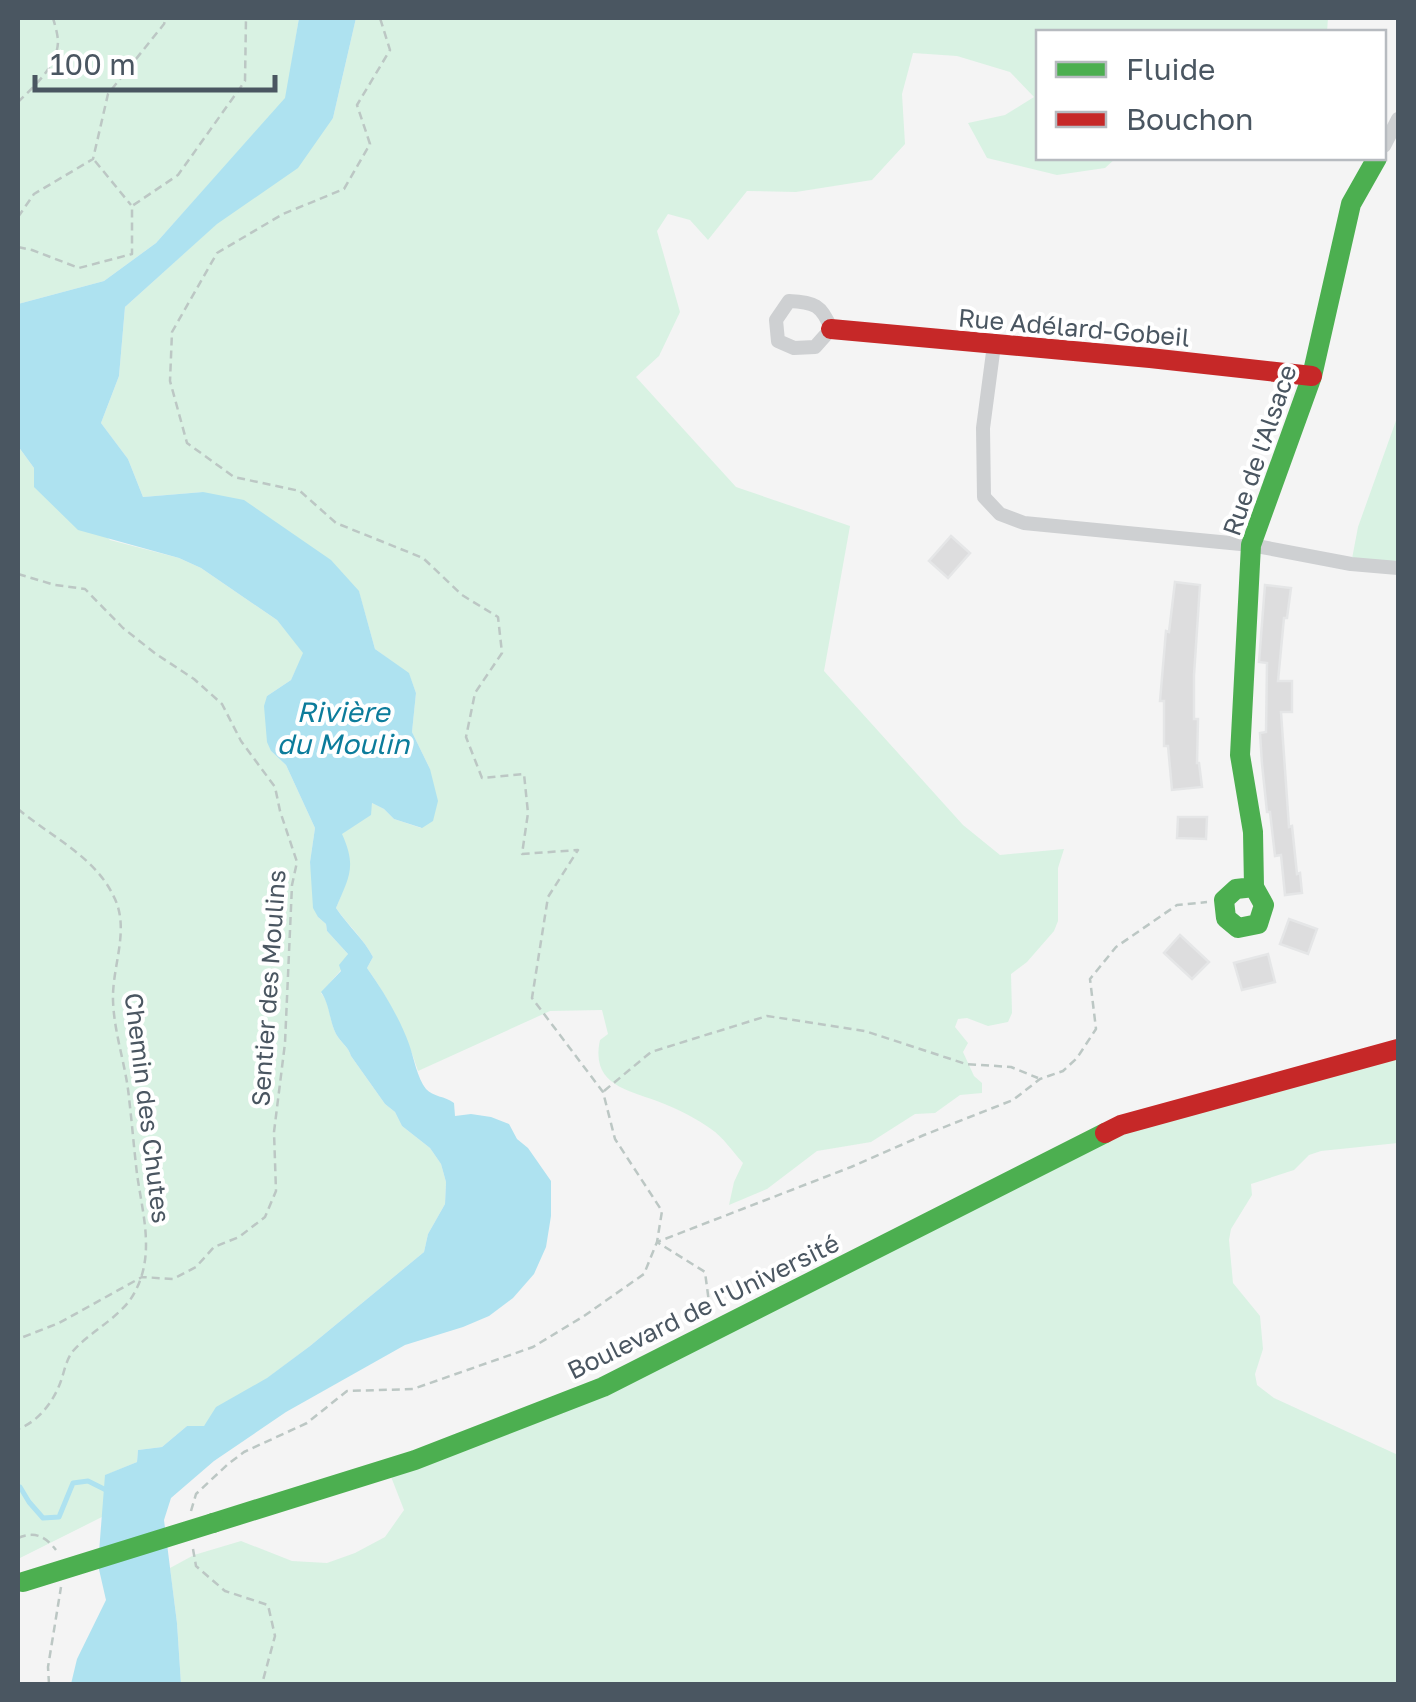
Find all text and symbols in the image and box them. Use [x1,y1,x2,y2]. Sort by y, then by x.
scale bar [35,30,275,92]
legend [1036,30,1386,160]
text: 100 m [50,46,136,82]
text: Fluide [1126,51,1216,87]
text: Bouchon [1126,101,1254,137]
street label: Rue Adélard-Gobeil [957,301,1191,353]
street label: Rue de l'Alsace [1215,360,1303,540]
water label: Rivière du Moulin [277,695,411,760]
street label: Sentier des Moulins [244,869,292,1107]
street label: Chemin des Chutes [118,991,178,1225]
street label: Boulevard de l'Université [562,1227,844,1385]

